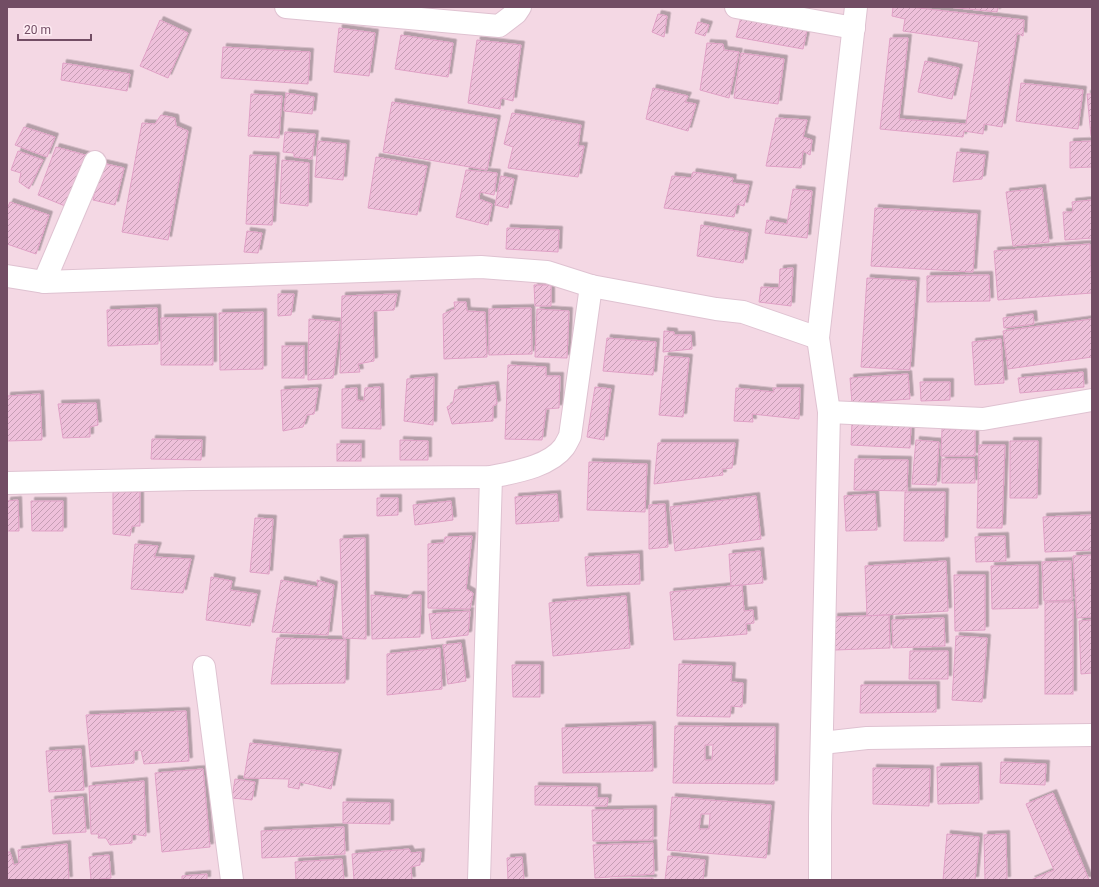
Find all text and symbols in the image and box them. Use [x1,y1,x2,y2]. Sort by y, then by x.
scale bar [18,16,91,42]
text: 20 m [24,23,51,37]

